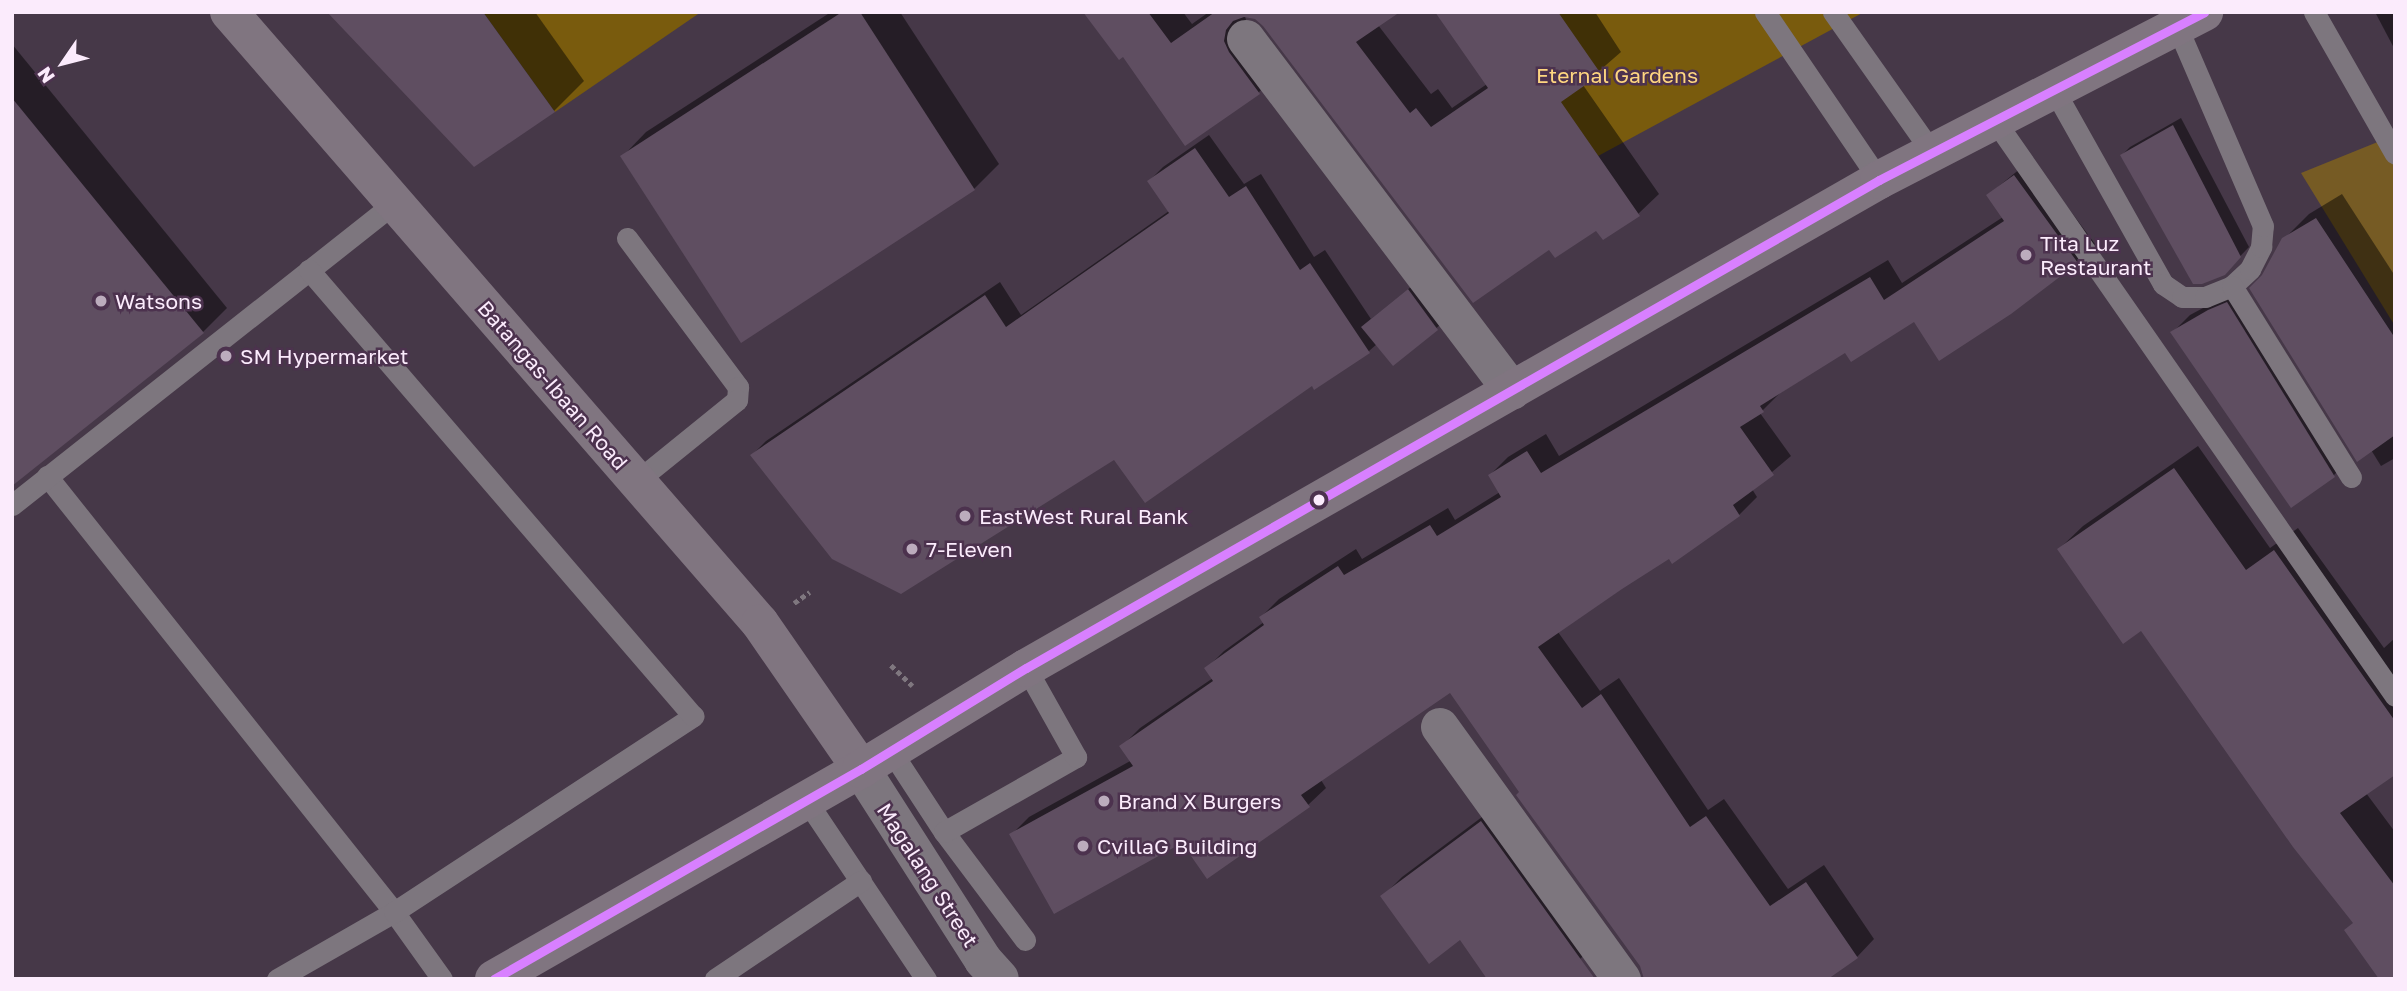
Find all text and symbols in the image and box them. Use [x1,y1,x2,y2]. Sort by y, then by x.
north arrow [28,28,98,98]
park label: Eternal Gardens [1536,62,1698,88]
text: N [32,63,59,88]
place label: Tita Luz Restaurant [2040,230,2151,280]
marker: Tita Luz Restaurant [2018,247,2034,263]
place label: Watsons [115,288,202,314]
marker: Watsons [93,293,109,309]
street label: Batangas-Ibaan Road [473,295,633,475]
place label: SM Hypermarket [240,343,408,369]
marker: SM Hypermarket [218,348,234,364]
unlabelled marker [1312,493,1326,507]
place label: EastWest Rural Bank [979,503,1188,529]
marker: EastWest Rural Bank [957,508,973,524]
place label: 7-Eleven [926,536,1013,562]
marker: 7-Eleven [904,541,920,557]
place label: Brand X Burgers [1118,788,1281,814]
marker: Brand X Burgers [1096,793,1112,809]
street label: Magalang Street [872,798,984,952]
place label: CvillaG Building [1097,833,1257,859]
marker: CvillaG Building [1075,838,1091,854]

